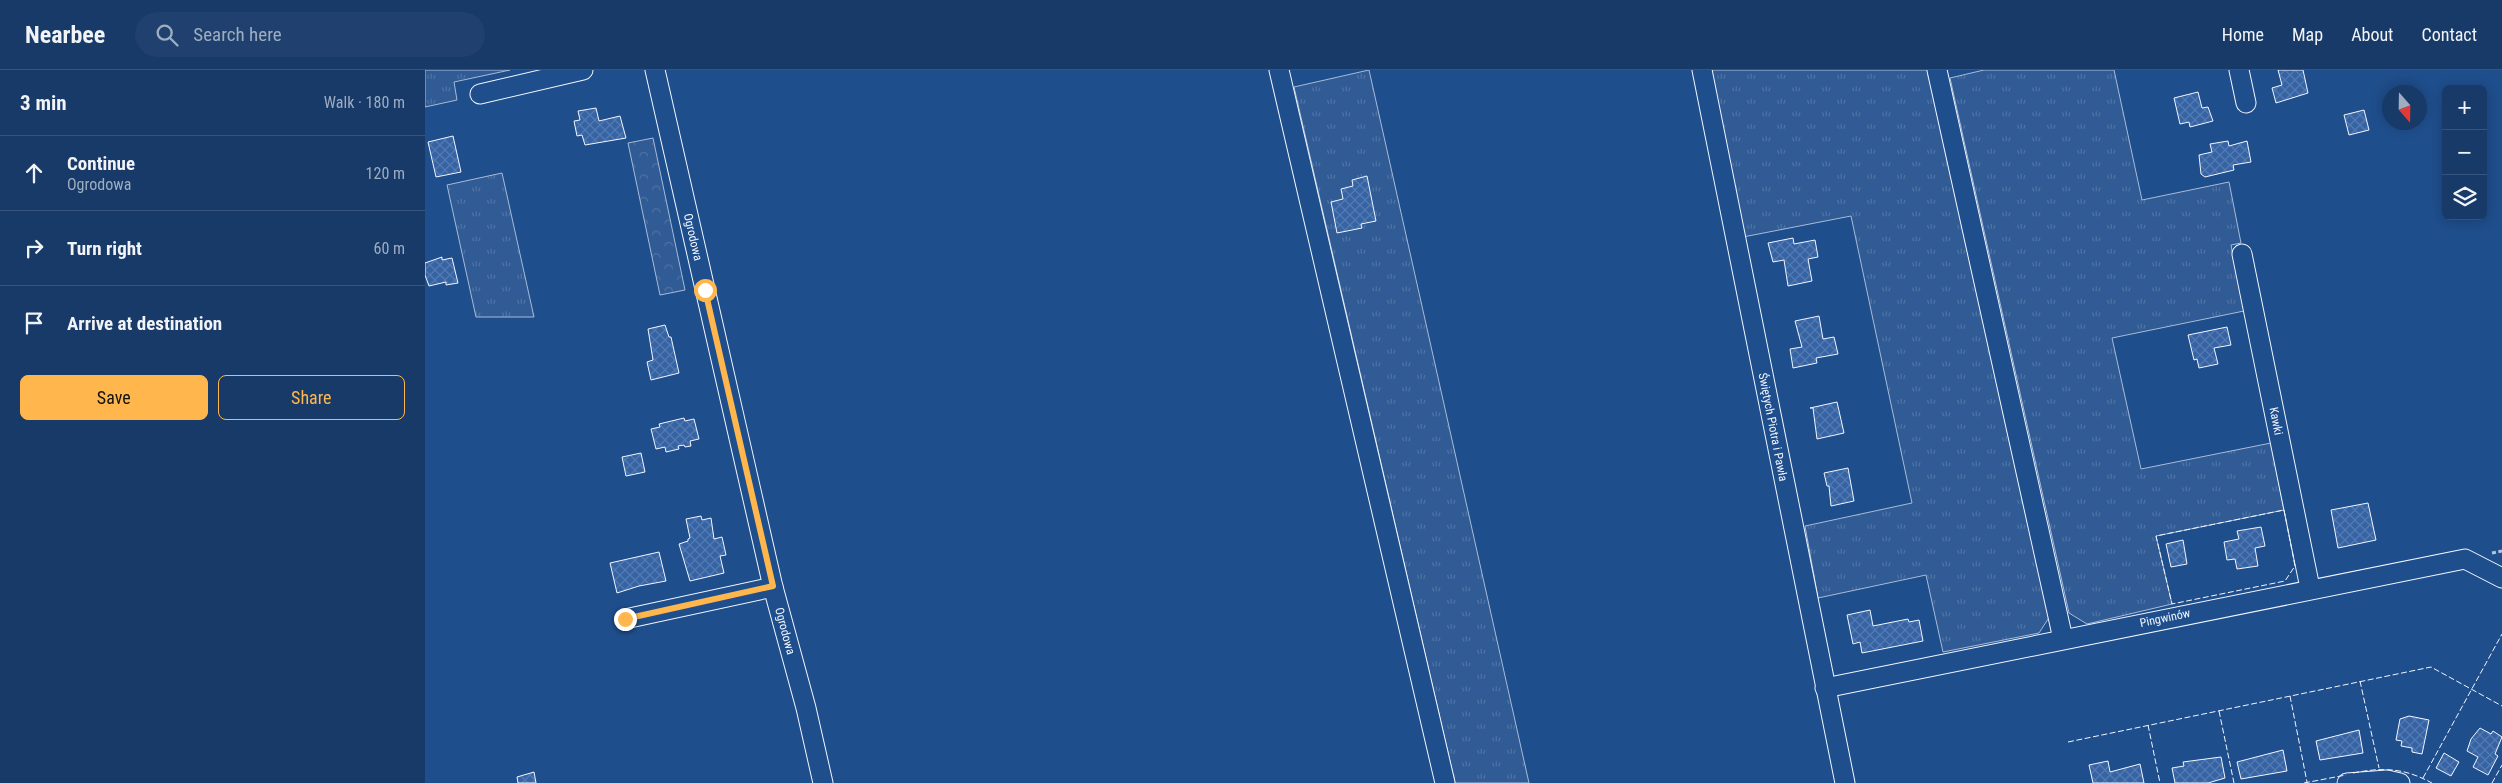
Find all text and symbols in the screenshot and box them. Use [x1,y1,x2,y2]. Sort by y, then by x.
search box [135,12,485,57]
text: Nearbee [25,21,105,49]
icon: search [153,21,181,49]
text: Search here [193,23,282,46]
text: Home [2222,24,2264,45]
text: Map [2292,24,2323,45]
text: About [2351,24,2393,45]
text: Contact [2421,24,2477,45]
north arrow [2382,85,2427,130]
map controls [2442,85,2487,220]
button: + [2442,85,2487,130]
text: 3 min [20,91,67,115]
text: Walk · 180 m [324,93,405,112]
button: − [2442,130,2487,175]
text: Continue [67,152,135,175]
icon: ahead [20,159,48,187]
text: 120 m [366,164,405,183]
text: Ogrodowa [67,175,131,194]
button: layers [2442,175,2487,220]
street label: Ogrodowa [681,212,705,262]
icon: right [20,234,48,262]
text: Turn right [67,237,142,260]
text: 60 m [373,239,405,258]
route start [694,279,717,302]
icon: arrive [20,309,48,337]
text: Arrive at destination [67,312,222,335]
street label: Świętych Piotra i Pawła [1756,371,1791,483]
button: Save [20,375,208,420]
button: Share [218,375,405,420]
street label: Kawki [2266,406,2286,436]
street label: Ogrodowa [772,606,798,656]
street label: Pingwinów [2138,606,2192,630]
route end [614,608,637,631]

